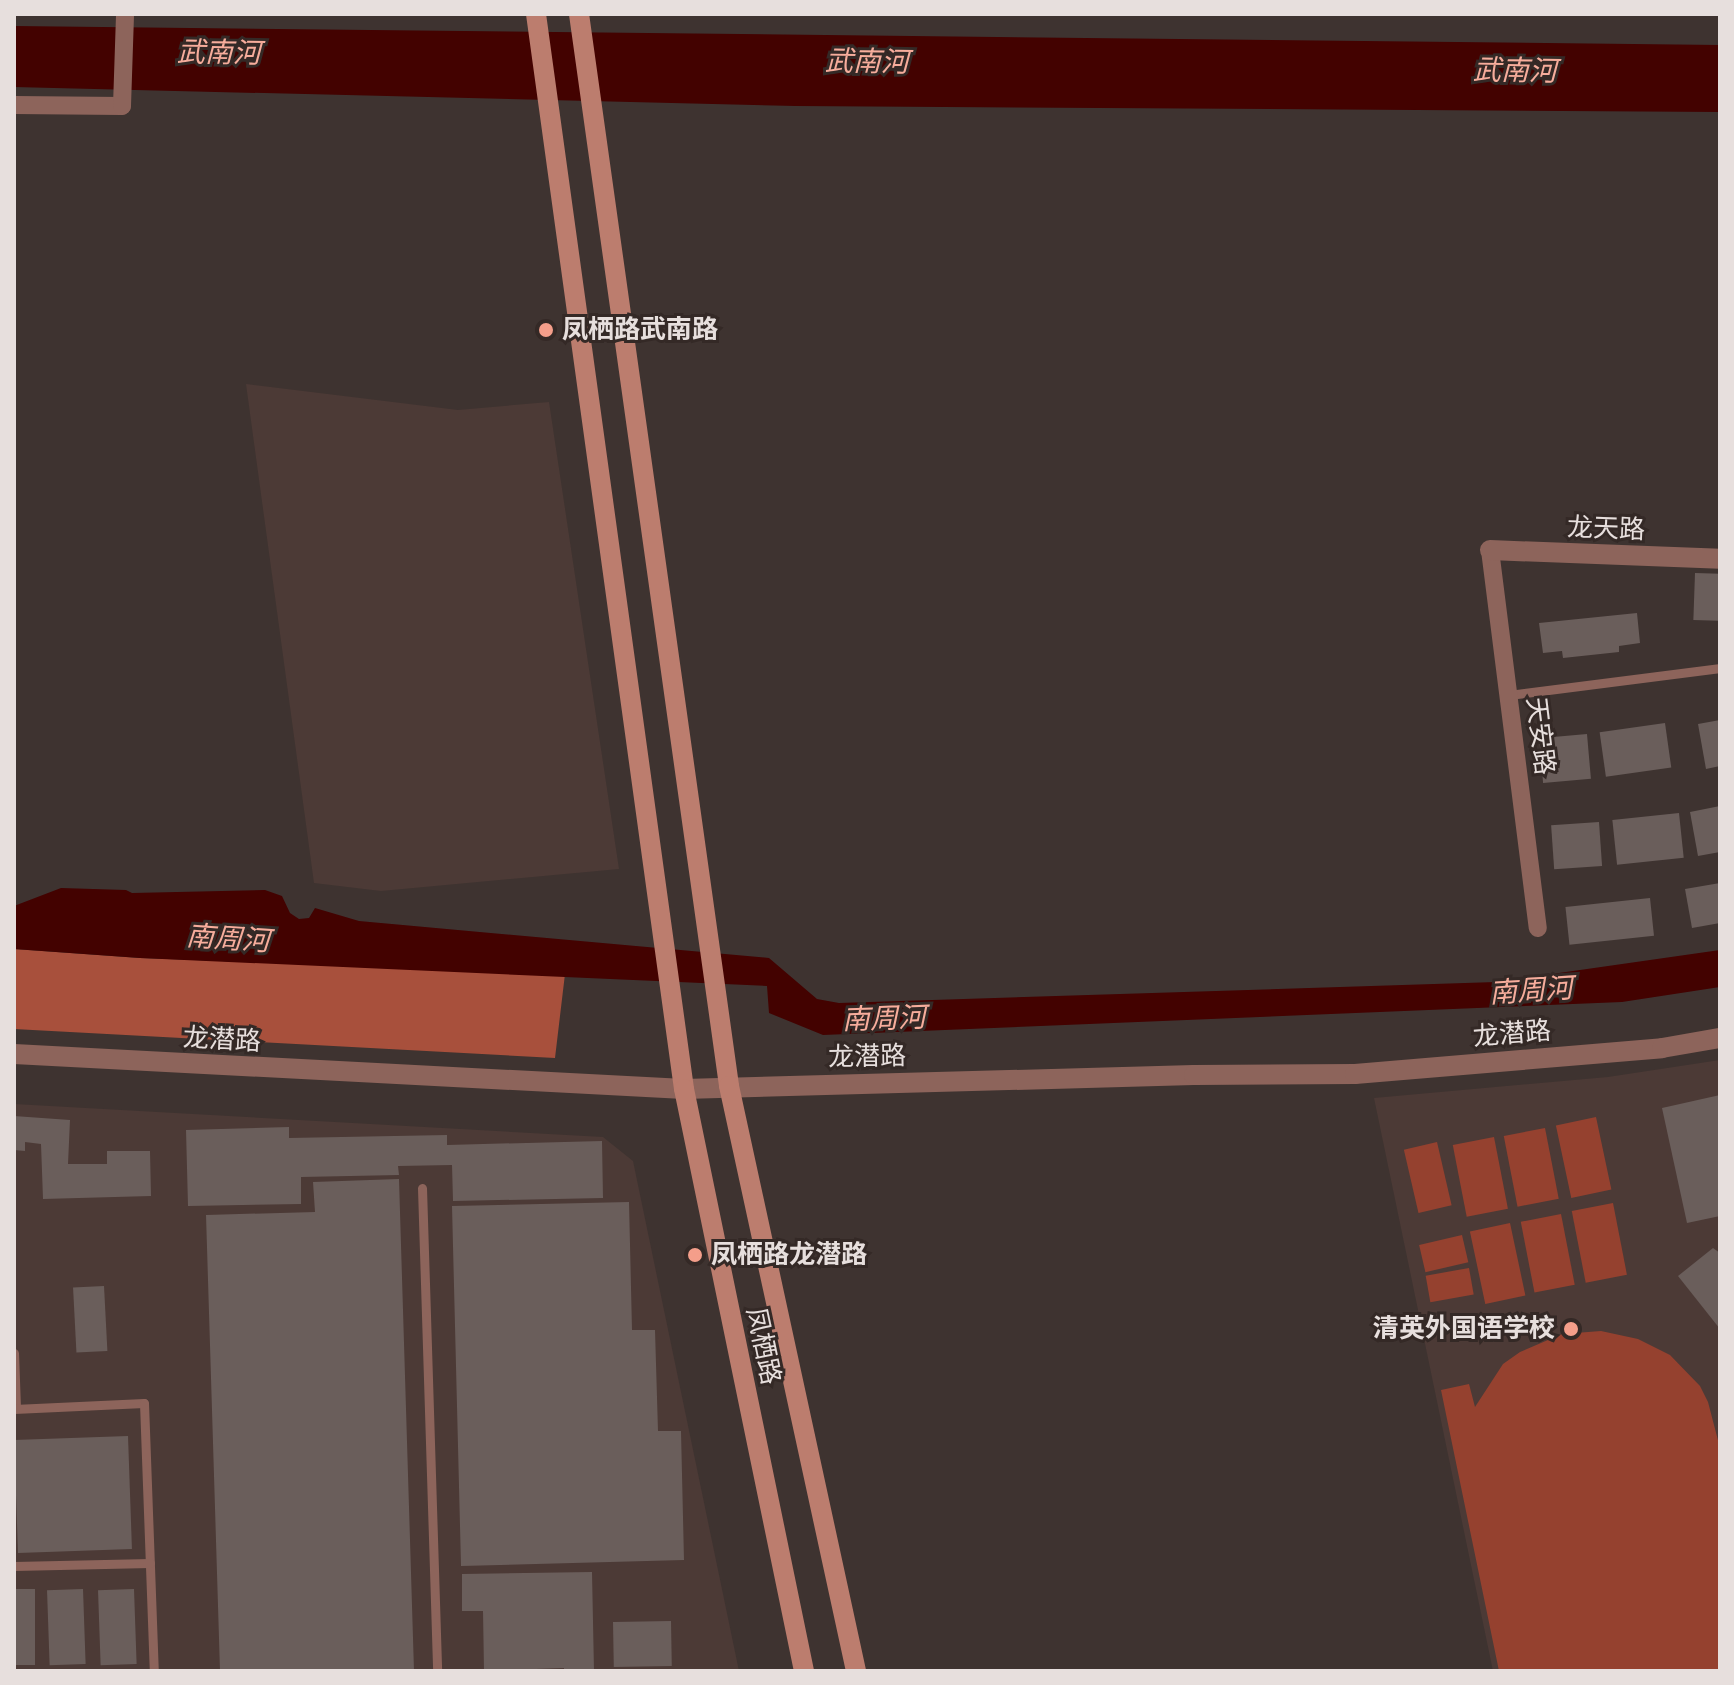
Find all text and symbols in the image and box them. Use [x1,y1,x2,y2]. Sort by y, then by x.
water label: 武南河 [177,35,261,71]
water label: 武南河 [825,44,909,80]
water label: 武南河 [1473,53,1557,89]
place label: 凤栖路武南路 [562,314,718,346]
marker: 凤栖路武南路 [537,321,555,339]
street label: 龙天路 [1566,512,1646,546]
street label: 天安路 [1520,695,1560,777]
water label: 南周河 [185,919,271,959]
water label: 南周河 [1488,971,1574,1011]
water label: 南周河 [841,1001,927,1037]
street label: 龙潜路 [1472,1015,1552,1053]
street label: 龙潜路 [182,1022,262,1058]
street label: 龙潜路 [828,1041,906,1073]
place label: 凤栖路龙潜路 [711,1239,867,1271]
marker: 凤栖路龙潜路 [686,1246,704,1264]
street label: 凤栖路 [740,1305,786,1387]
place label: 清英外国语学校 [1373,1313,1555,1345]
marker: 清英外国语学校 [1562,1320,1580,1338]

